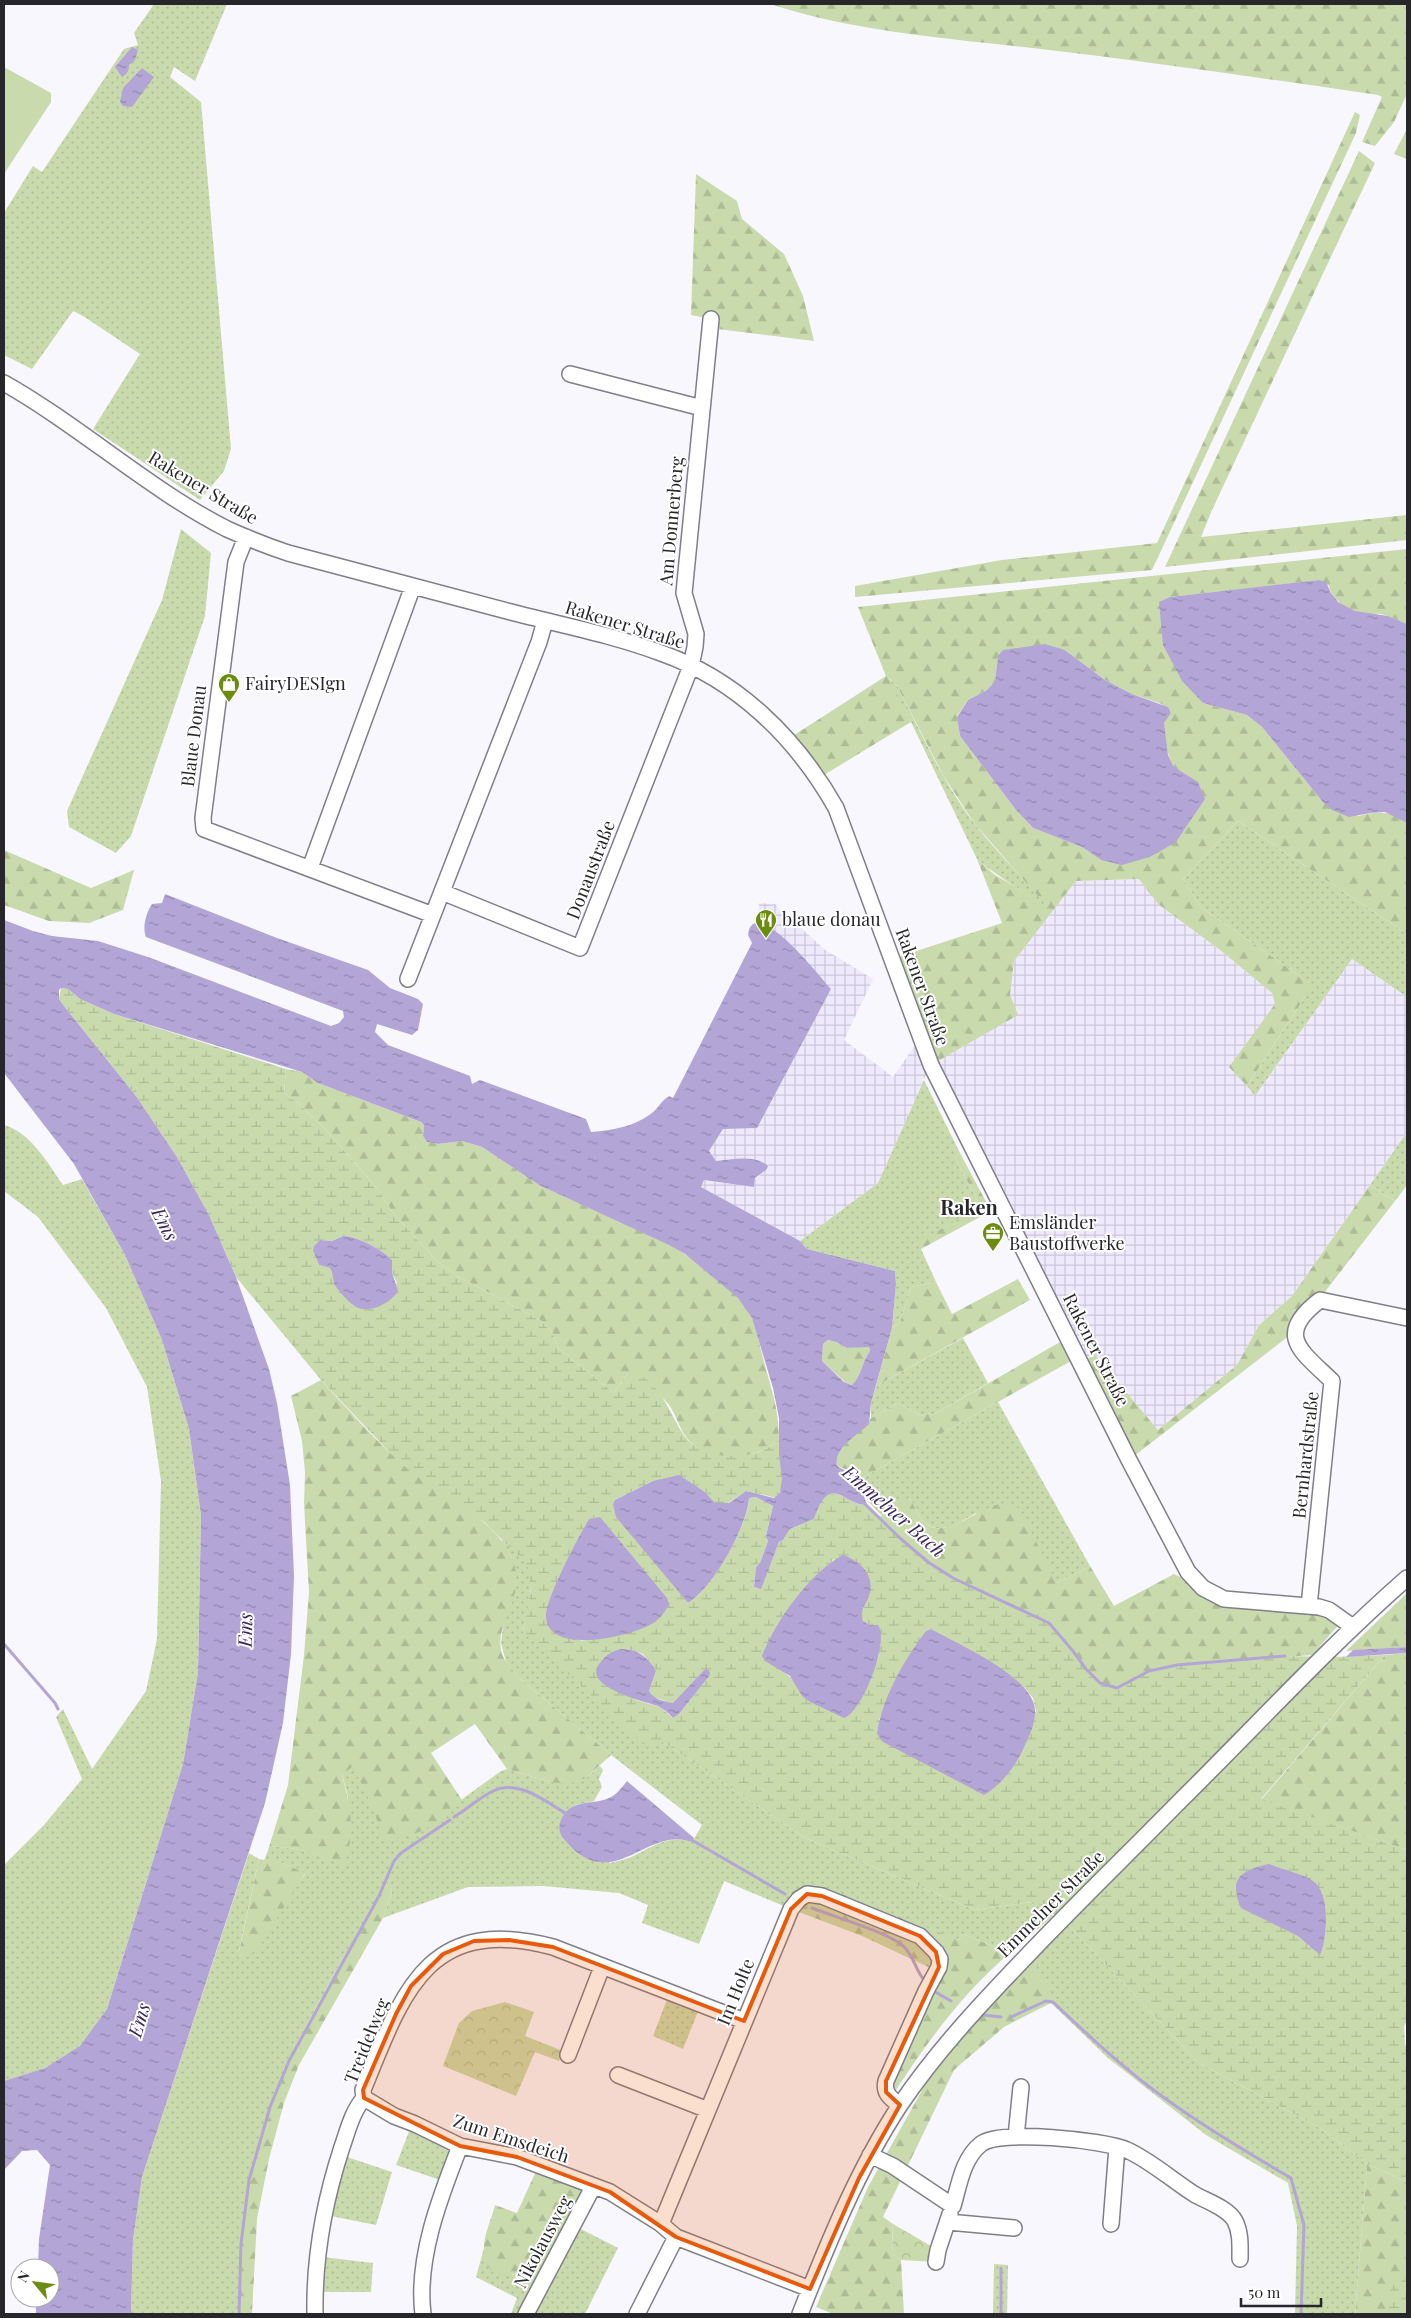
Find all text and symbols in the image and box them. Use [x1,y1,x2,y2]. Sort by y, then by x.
street label: Rakener Straße [144,445,263,529]
street label: Am Donnerberg [653,455,689,588]
street label: Rakener Straße [563,594,688,654]
place label: FairyDESIgn [245,671,346,695]
shop icon: FairyDESIgn [217,672,241,703]
street label: Blaue Donau [175,683,211,788]
street label: Donaustraße [560,817,620,923]
place label: blaue donau [782,907,881,931]
restaurant icon: blaue donau [754,908,778,939]
street label: Rakener Straße [890,924,955,1049]
district label: Raken [940,1193,999,1220]
water label: Ems [146,1202,185,1245]
place label: Emsländer Baustoffwerke [1009,1210,1125,1255]
office icon: Emsländer Baustoffwerke [981,1221,1005,1252]
street label: Rakener Straße [1058,1289,1136,1410]
street label: Bernhardstraße [1286,1390,1324,1520]
water label: Emmelner Bach [837,1458,952,1562]
water label: Ems [231,1613,257,1648]
street label: Emmelner Straße [992,1845,1109,1962]
street label: Im Holte [711,1955,759,2029]
street label: Treidelweg [338,1994,394,2087]
water label: Ems [120,2000,155,2041]
street label: Zum Emsdeich [450,2108,573,2168]
street label: Nikolausweg [508,2191,577,2292]
north arrow [10,2258,60,2308]
text: N [12,2267,34,2285]
scale bar [1241,2276,1321,2308]
text: 50 m [1248,2282,1281,2302]

